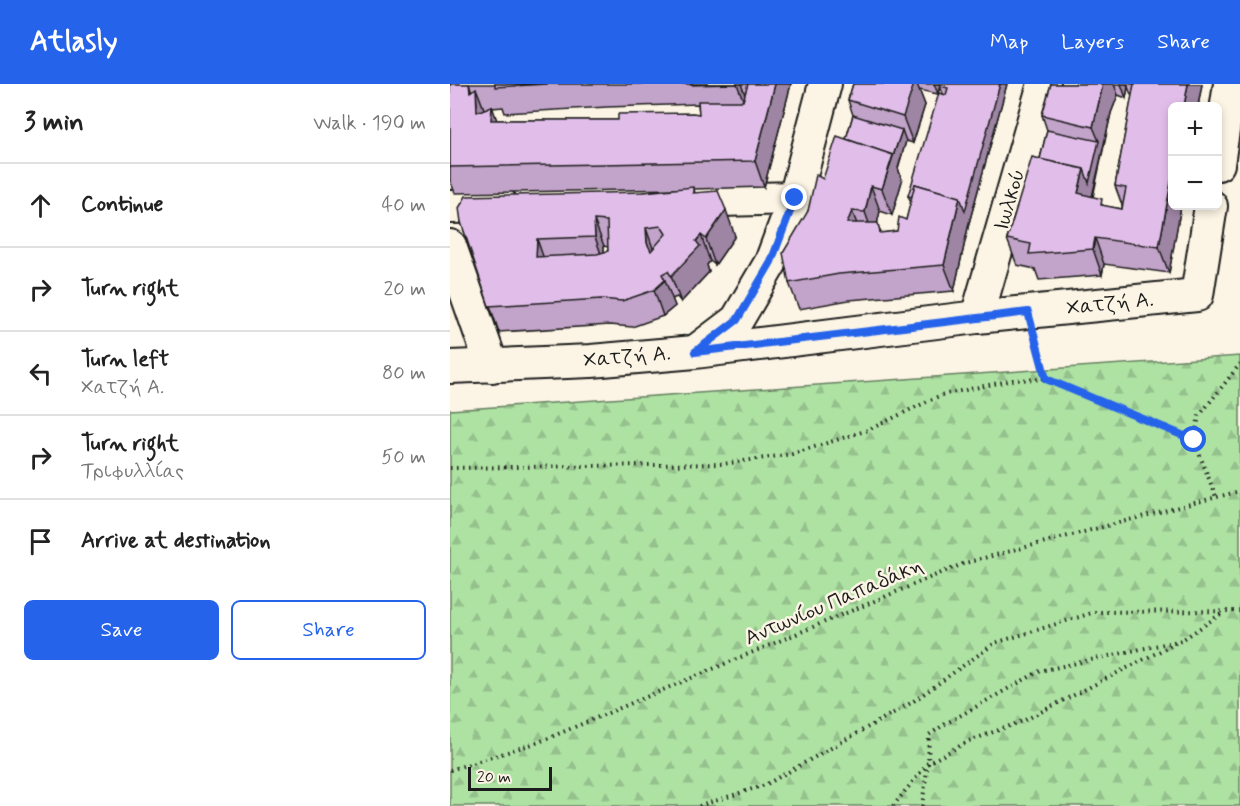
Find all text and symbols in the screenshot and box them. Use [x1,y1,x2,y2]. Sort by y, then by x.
text: Atlasly [30,24,118,61]
text: Map [990,28,1028,56]
text: Layers [1061,28,1124,56]
text: Share [1157,28,1210,56]
map controls [1168,102,1222,210]
button: + [1168,102,1222,156]
text: 3 min [24,106,84,140]
text: Walk · 190 m [313,110,426,137]
button: − [1168,156,1222,210]
street label: Ιωλκού [988,166,1032,234]
route end [781,184,807,210]
icon: ahead [24,189,57,222]
text: Continue [81,191,163,219]
text: 40 m [382,192,426,219]
icon: right [24,273,57,306]
text: Turn right [81,275,179,303]
text: 20 m [383,276,426,303]
street label: Χατζή Α. [1065,286,1155,322]
street label: Χατζή Α. [582,339,672,375]
text: Turn left [81,346,169,374]
icon: left [24,357,57,390]
text: 80 m [382,360,426,387]
text: Χατζή Α. [81,374,164,401]
route start [1180,426,1206,452]
text: Turn right [81,430,179,458]
icon: right [24,441,57,474]
text: 50 m [381,444,426,471]
text: Τριφυλλίας [81,458,184,485]
icon: arrive [24,525,57,558]
text: Arrive at destination [81,527,271,555]
street label: Αντωνίου Παπαδάκη [740,552,928,652]
button: Save [24,600,219,660]
button: Share [231,600,426,660]
scale bar [468,764,552,792]
text: 20 m [477,767,511,788]

